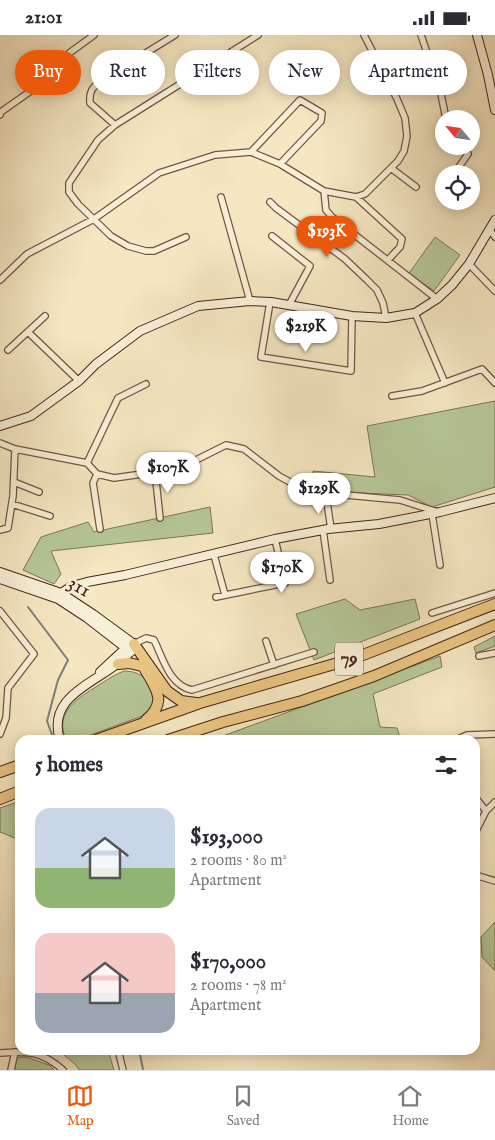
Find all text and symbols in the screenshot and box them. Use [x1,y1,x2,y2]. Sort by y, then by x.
text: 21:01 [25,6,62,30]
chip: Buy [15,50,81,95]
chip: Rent [91,50,165,95]
chip: Filters [175,50,259,95]
chip: New [269,50,340,95]
chip: Apartment [350,50,467,95]
north arrow [435,110,480,155]
map controls [435,110,480,210]
button: locate [435,165,480,210]
pin: $193K [292,215,362,258]
text: $193K [307,222,347,242]
pin: $219K [271,311,341,353]
text: $219K [286,317,326,337]
pin: $107K [133,451,203,494]
text: $107K [147,458,189,478]
pin: $129K [284,473,354,515]
text: $129K [299,479,339,499]
pin: $170K [247,551,317,594]
text: $170K [261,558,303,578]
street label: 311 [63,571,95,603]
road number: 79 [335,643,363,675]
icon: filters [432,751,460,779]
text: 5 homes [35,752,103,779]
text: $193,000 [190,824,263,851]
icon: home [75,828,135,888]
text: 2 rooms · 80 m² [190,851,287,871]
text: Apartment [190,871,261,891]
text: $170,000 [190,949,266,976]
icon: home [75,953,135,1013]
text: 2 rooms · 78 m² [190,976,287,996]
text: Apartment [190,996,261,1016]
tab: Map [66,1082,94,1130]
tab: Saved [227,1082,260,1130]
tab: Home [392,1082,429,1130]

